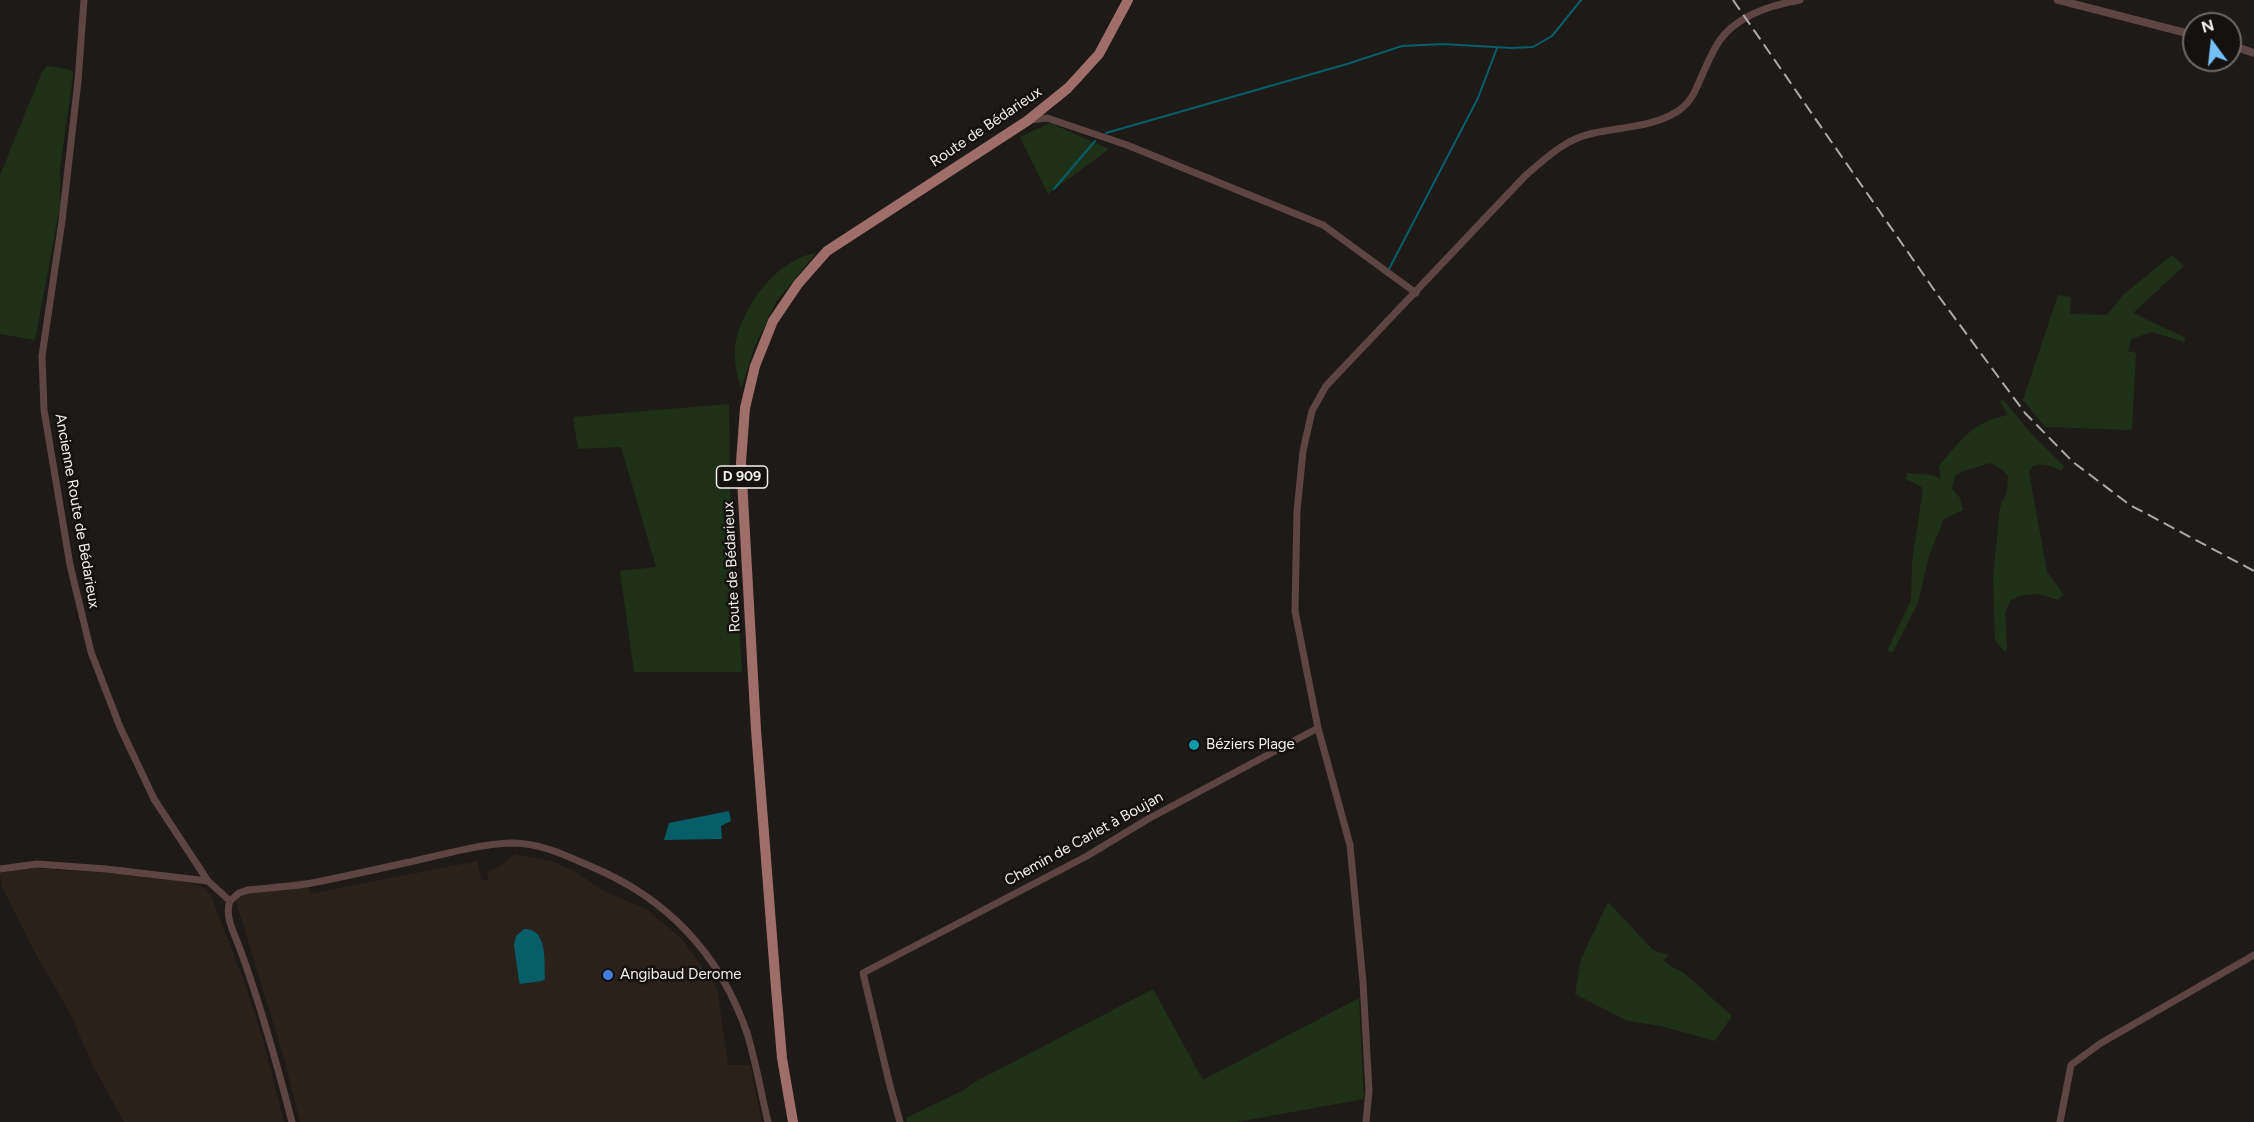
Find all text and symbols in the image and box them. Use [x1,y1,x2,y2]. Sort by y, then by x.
north arrow [2182,12,2242,72]
text: N [2199,15,2216,37]
street label: Route de Bédarieux [927,83,1045,171]
street label: Ancienne Route de Bédarieux [51,412,103,610]
road number: D 909 [716,466,768,488]
street label: Route de Bédarieux [720,501,744,633]
place label: Béziers Plage [1206,736,1295,754]
marker: Béziers Plage [1187,738,1201,752]
street label: Chemin de Carlet à Boujan [1002,788,1166,890]
place label: Angibaud Derome [620,966,741,984]
marker: Angibaud Derome [601,968,615,982]

